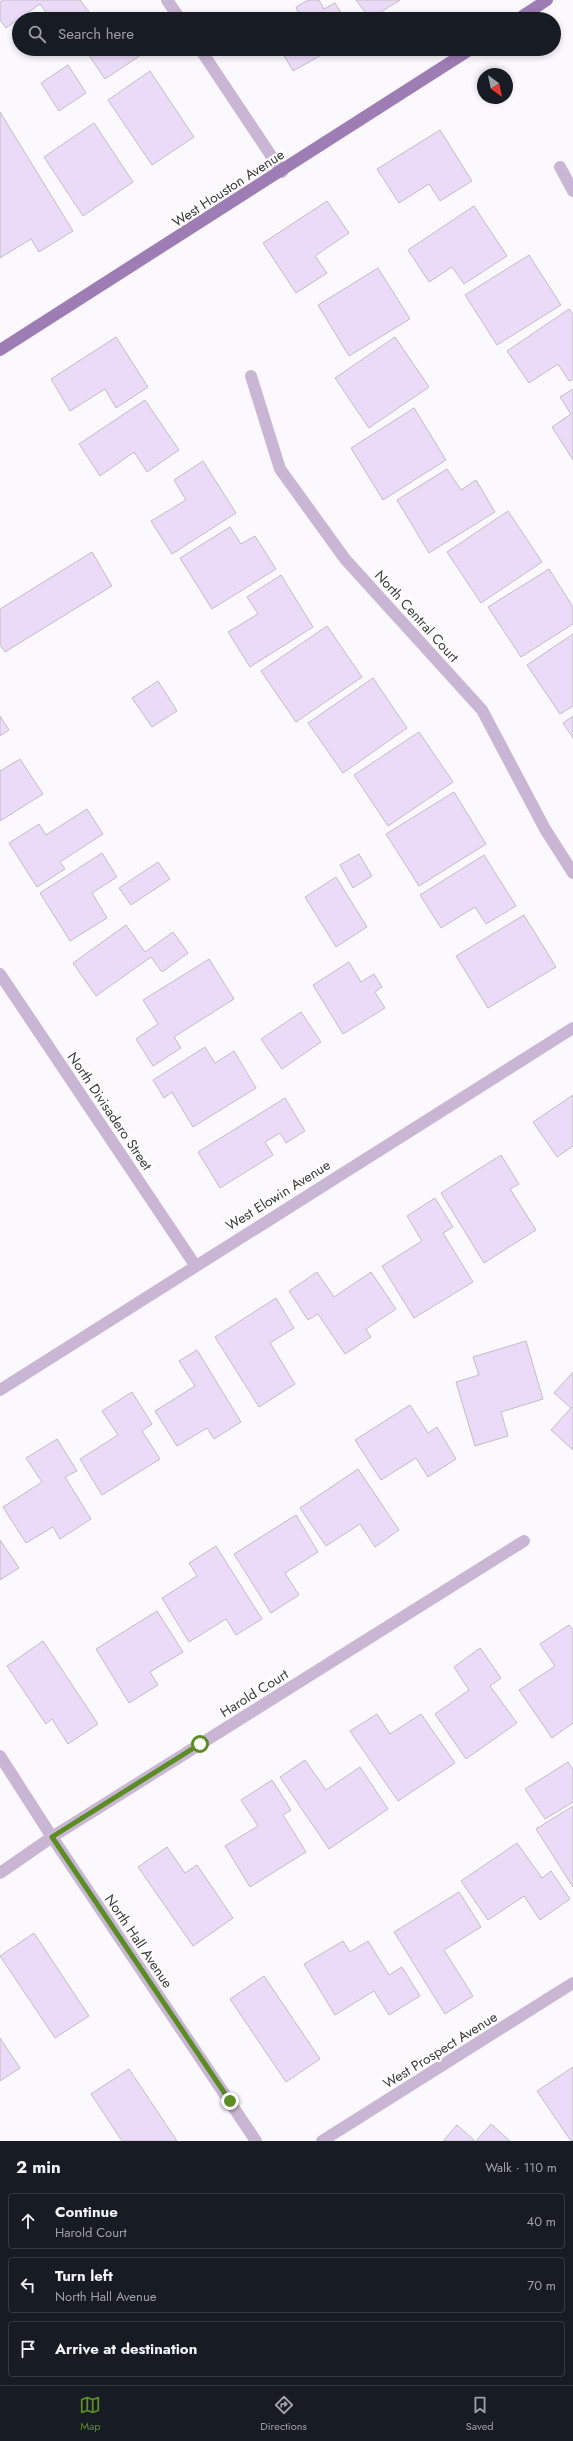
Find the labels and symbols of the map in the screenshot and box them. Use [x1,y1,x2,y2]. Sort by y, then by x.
north arrow [477,68,513,104]
street label: West Houston Avenue [168,144,288,232]
street label: North Central Court [370,566,464,667]
street label: North Divisadero Street [63,1048,157,1175]
street label: West Elowin Avenue [222,1155,334,1235]
street label: Harold Court [216,1664,293,1722]
route start [191,1735,209,1753]
street label: North Hall Avenue [100,1890,178,1992]
street label: West Prospect Avenue [379,2007,501,2093]
route end [221,2092,239,2110]

